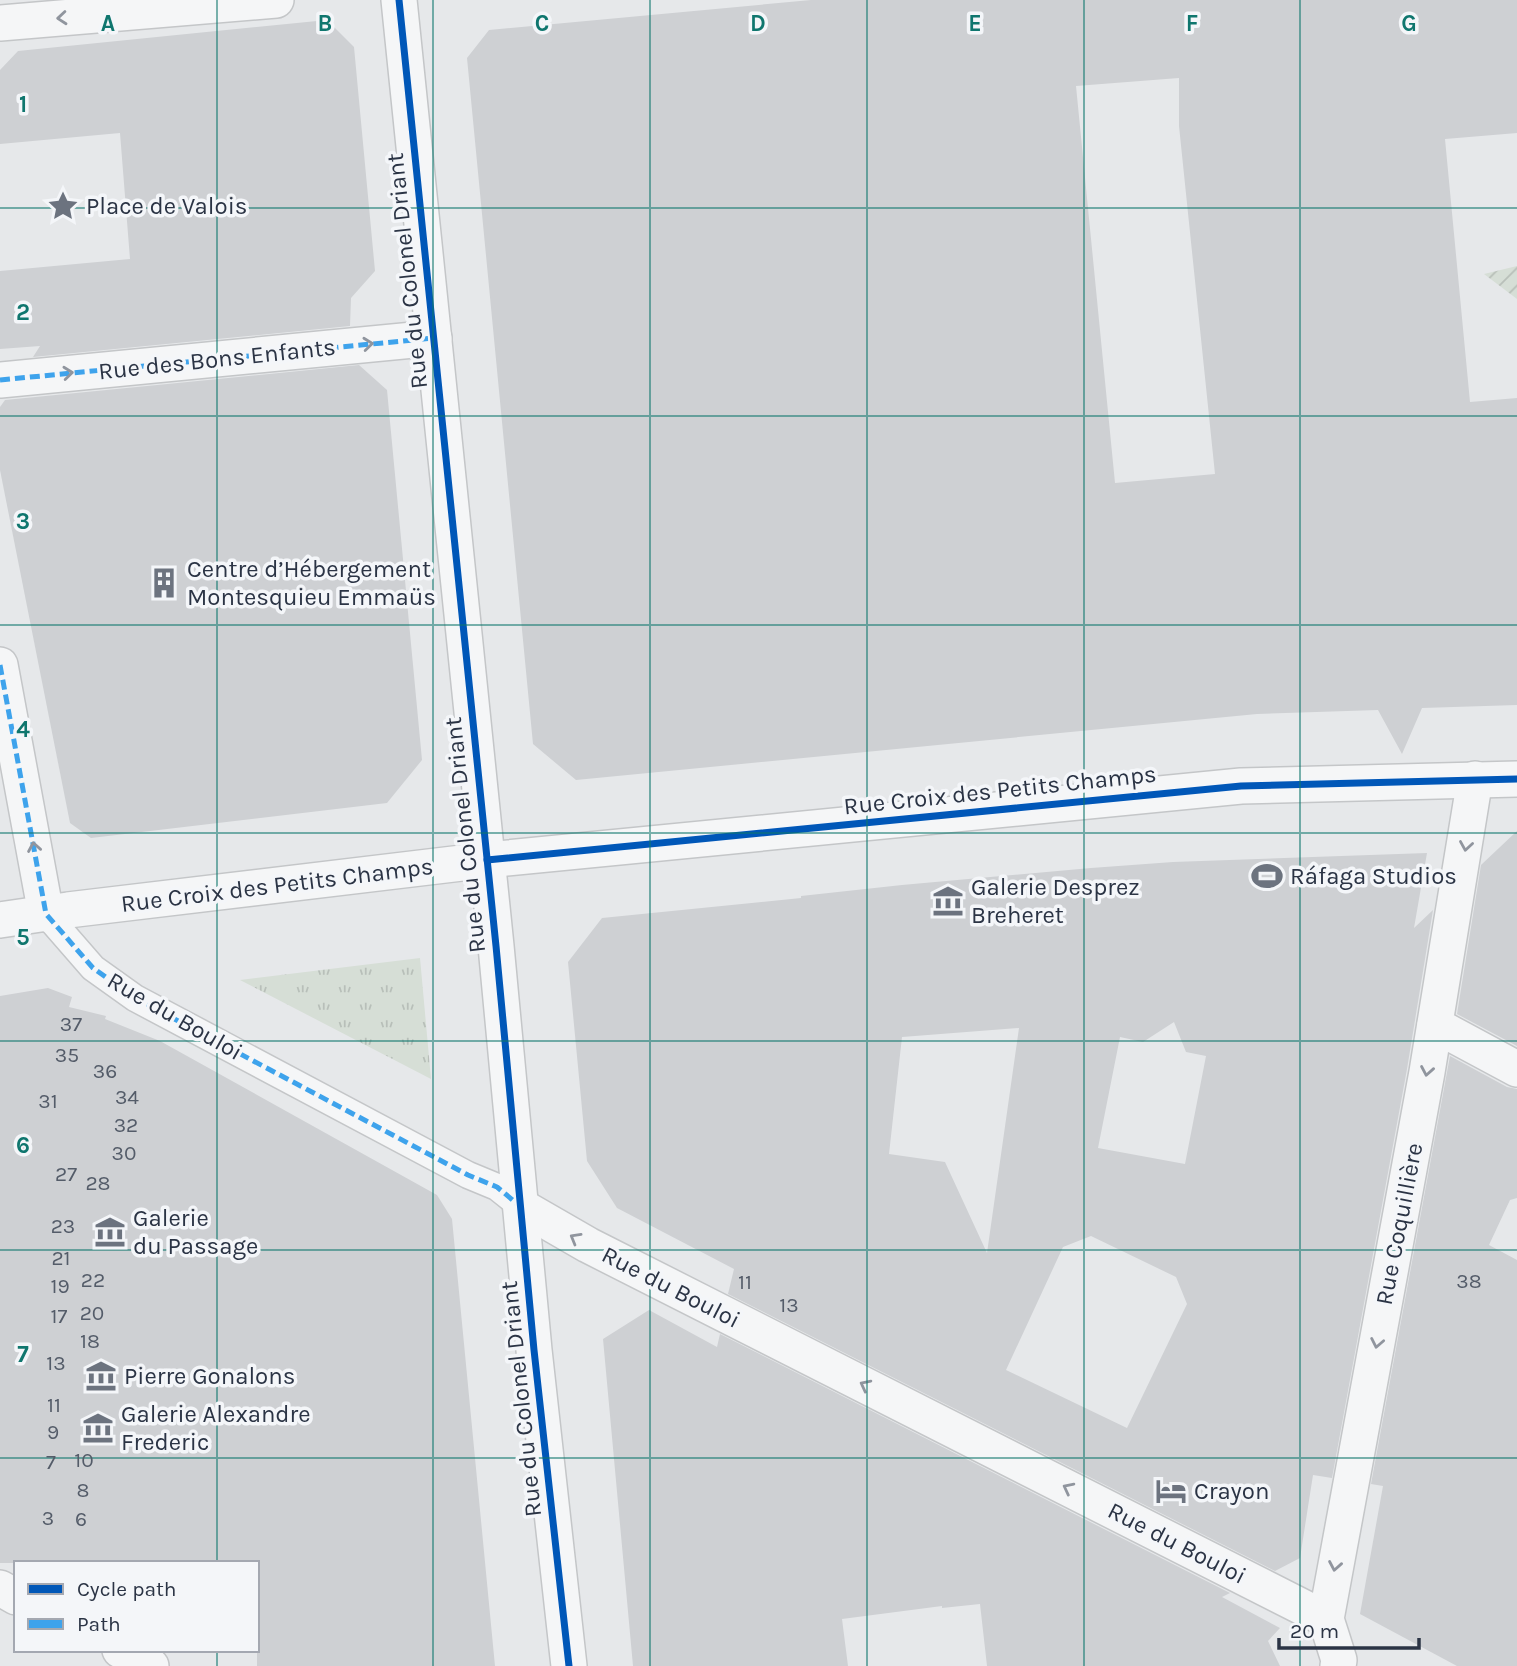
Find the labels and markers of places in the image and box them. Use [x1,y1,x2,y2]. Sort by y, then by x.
place icon: Place de Valois [46,189,80,223]
place label: Place de Valois [86,192,247,220]
place label: Centre d’Hébergement Montesquieu Emmaüs [187,555,436,611]
building icon: Centre d’Hébergement Montesquieu Emmaüs [147,566,181,600]
sports icon: Ráfaga Studios [1250,859,1284,893]
place label: Ráfaga Studios [1290,862,1457,890]
place label: Galerie Desprez Breheret [971,873,1140,929]
museum icon: Galerie Desprez Breheret [931,884,965,918]
place label: Galerie du Passage [133,1204,258,1260]
museum icon: Galerie du Passage [93,1215,127,1249]
museum icon: Pierre Gonalons [84,1359,118,1393]
place label: Pierre Gonalons [124,1362,295,1390]
place label: Galerie Alexandre Frederic [121,1400,311,1456]
museum icon: Galerie Alexandre Frederic [81,1411,115,1445]
hotel icon: Crayon [1154,1474,1188,1508]
place label: Crayon [1194,1477,1269,1505]

